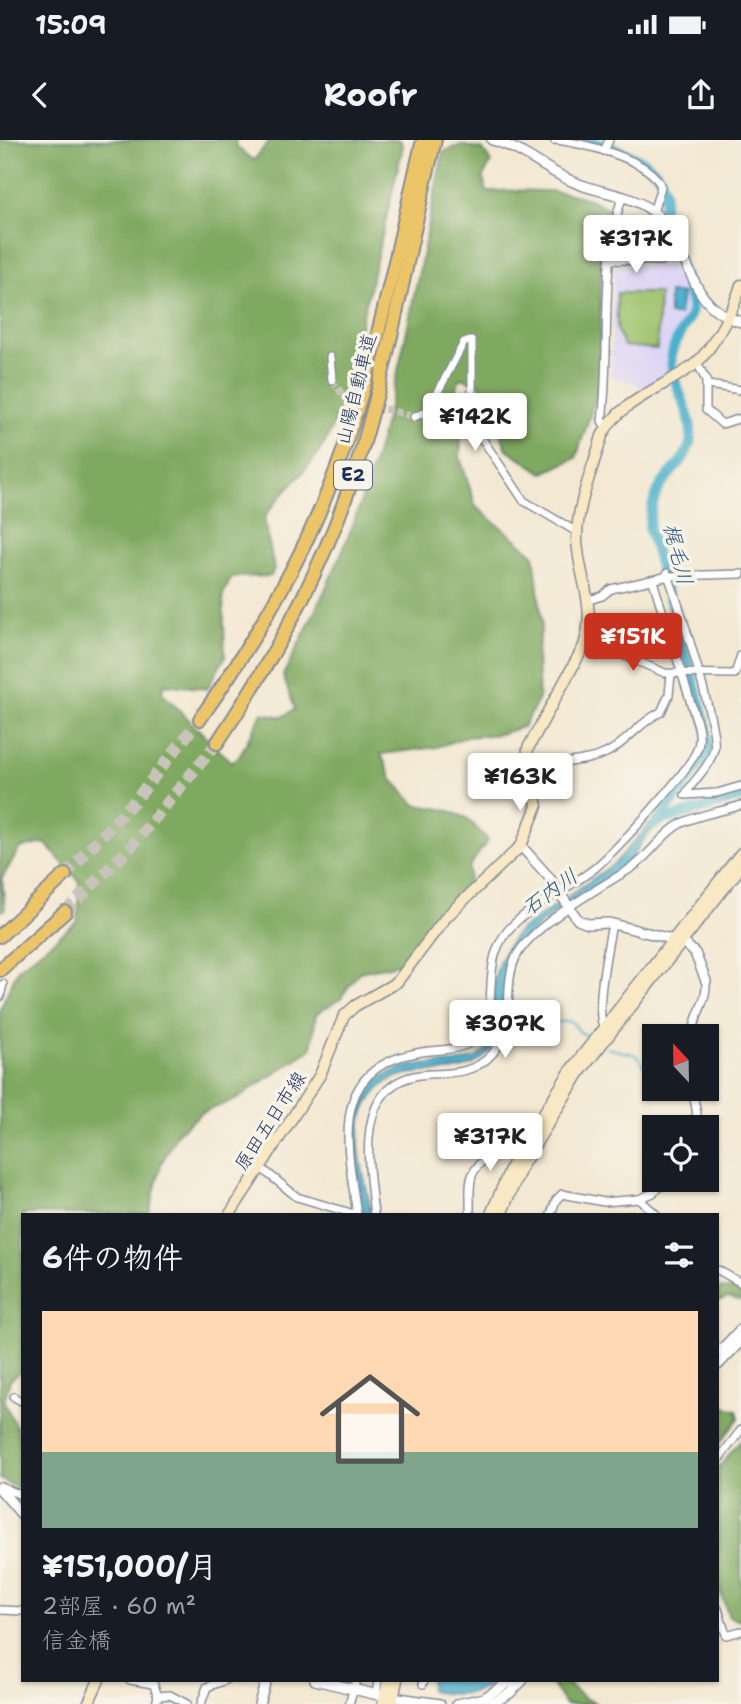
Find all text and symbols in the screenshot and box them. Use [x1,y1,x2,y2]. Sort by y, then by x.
text: 15:09 [35,7,106,42]
text: Roofr [323,73,418,116]
icon: back [21,76,59,114]
icon: share [682,76,720,114]
pin: ¥317K [587,216,685,275]
text: ¥317K [599,223,673,253]
street label: 山陽自動車道 [330,331,382,447]
pin: ¥142K [426,394,524,453]
text: ¥142K [439,401,511,431]
road number: E2 [334,460,372,489]
water label: 梶毛川 [657,520,699,588]
pin: ¥151K [584,614,682,673]
text: ¥151K [600,621,666,651]
pin: ¥163K [471,754,569,813]
text: ¥163K [484,761,556,791]
water label: 石内川 [516,862,584,922]
pin: ¥307K [456,1000,554,1060]
text: ¥307K [465,1008,545,1038]
north arrow [642,1024,719,1101]
map controls [642,1024,719,1192]
street label: 原田五日市線 [228,1066,312,1176]
pin: ¥317K [441,1114,539,1173]
button: locate [642,1115,719,1192]
text: ¥317K [453,1121,527,1151]
icon: filters [660,1236,698,1274]
text: 6件の物件 [42,1237,183,1278]
icon: home [307,1356,433,1482]
text: ¥151,000/月 [42,1546,217,1587]
text: 2部屋 · 60 m² [42,1591,196,1621]
text: 信金橋 [42,1625,111,1655]

